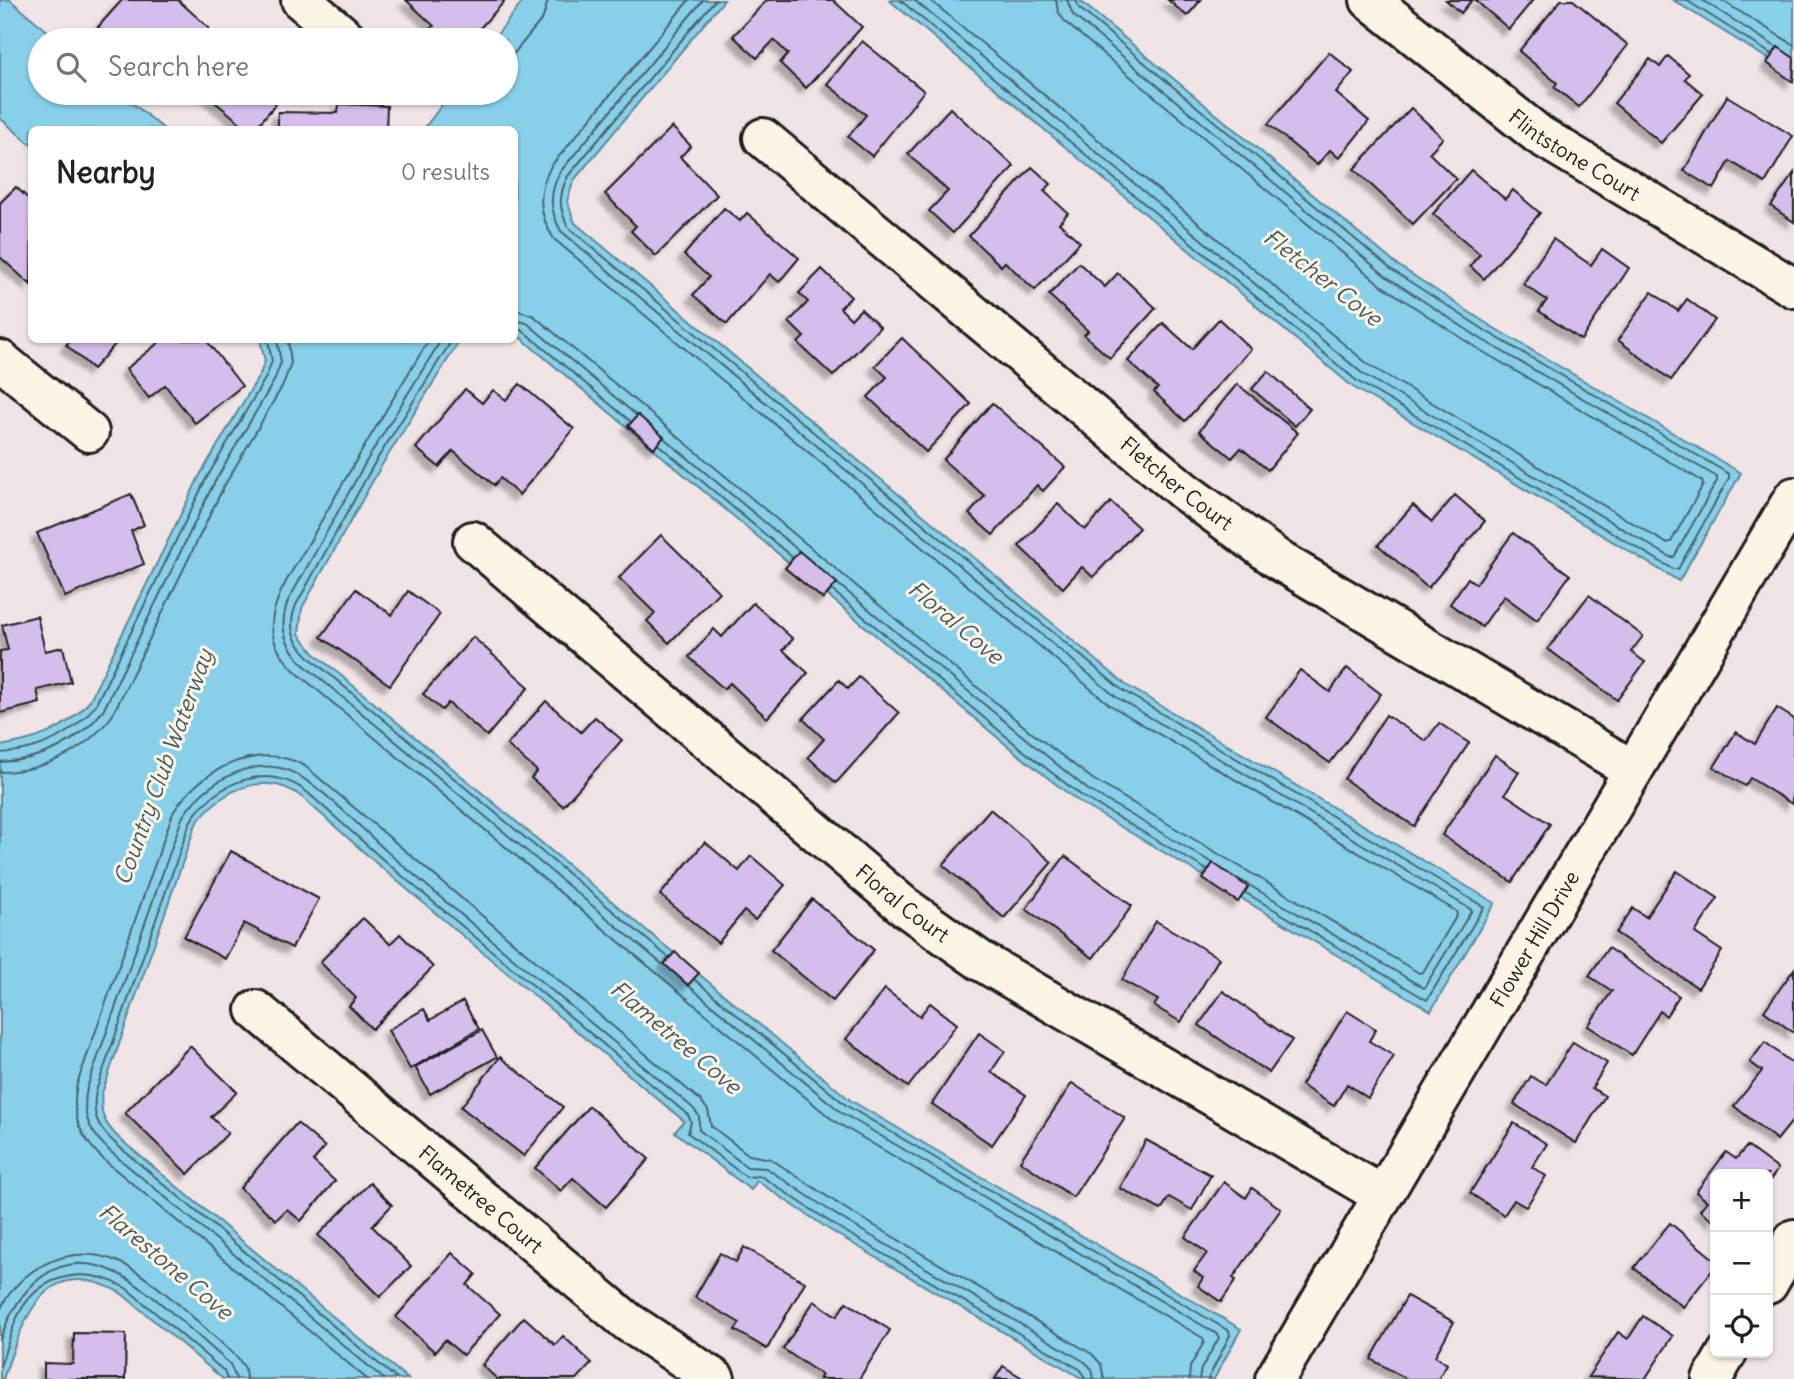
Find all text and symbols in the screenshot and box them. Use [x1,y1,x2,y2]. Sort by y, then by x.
search box [28,28,518,105]
icon: search [52,48,90,86]
text: Search here [108,50,249,83]
street label: Flintstone Court [1504,103,1645,206]
text: Nearby [56,153,156,191]
text: 0 results [401,157,490,186]
water label: Fletcher Cove [1258,222,1389,333]
street label: Fletcher Court [1115,430,1239,536]
water label: Floral Cove [902,574,1011,671]
water label: Country Club Waterway [107,643,220,889]
street label: Floral Court [850,858,955,948]
street label: Flower Hill Drive [1484,865,1585,1012]
water label: Flametree Cove [605,974,749,1101]
street label: Flametree Court [413,1139,549,1259]
map controls [1710,1169,1773,1358]
button: + [1710,1169,1773,1232]
water label: Flarestone Cove [93,1197,240,1327]
button: − [1710,1232,1773,1295]
button: locate [1710,1295,1773,1358]

